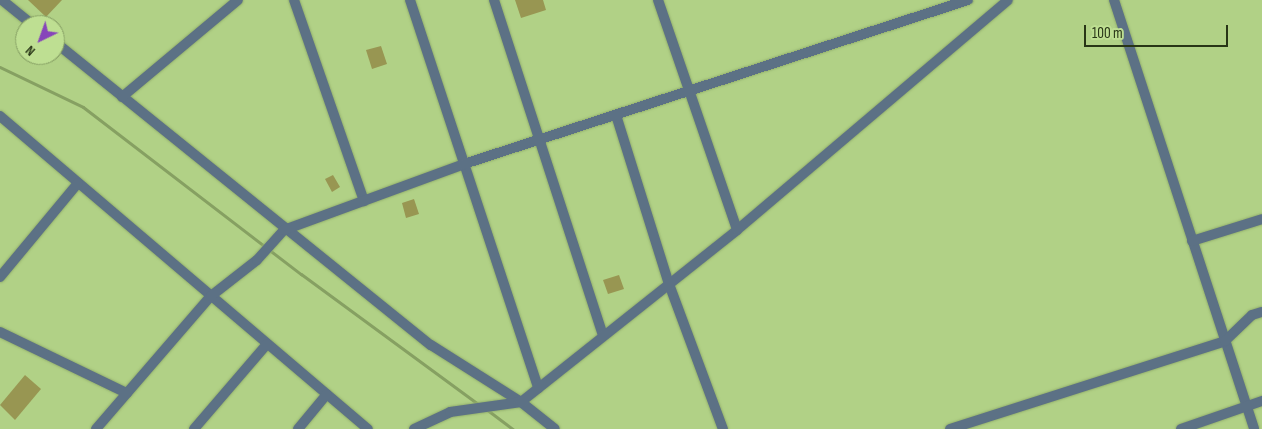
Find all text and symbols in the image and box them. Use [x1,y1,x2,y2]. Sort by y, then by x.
north arrow [15,15,65,65]
scale bar [1087,15,1231,47]
text: 100 m [1092,24,1123,43]
text: N [22,42,39,60]

